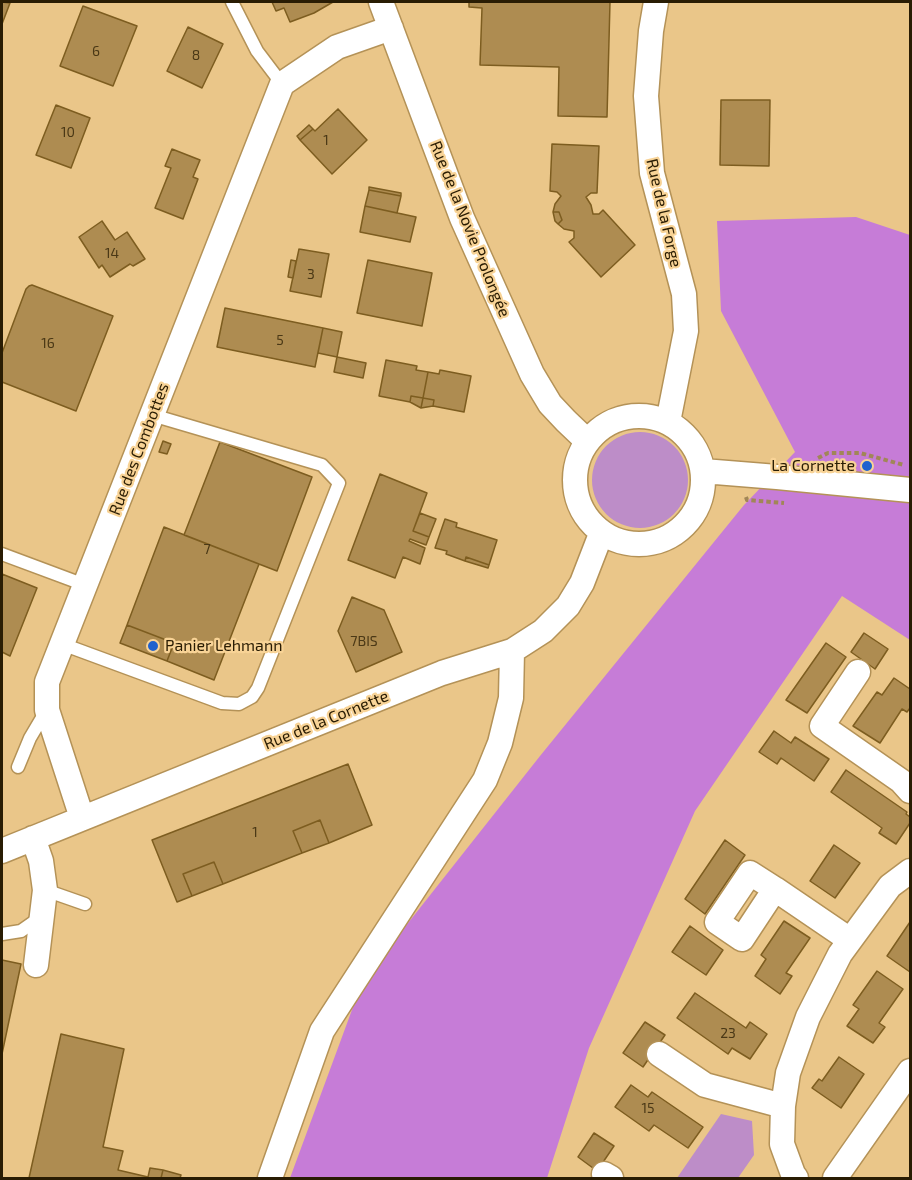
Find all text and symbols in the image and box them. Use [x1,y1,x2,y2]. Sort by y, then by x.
house number: 6 [92,43,100,59]
house number: 8 [192,47,200,63]
house number: 10 [61,124,75,140]
house number: 1 [323,132,329,148]
street label: Rue de la Novie Prolongée [426,138,514,320]
street label: Rue de la Forge [642,157,686,269]
house number: 14 [105,245,119,261]
house number: 3 [307,266,315,282]
house number: 5 [276,332,284,348]
house number: 16 [41,335,55,351]
street label: Rue des Combottes [105,380,173,518]
place label: La Cornette [771,456,855,476]
marker: La Cornette [860,459,874,473]
house number: 7 [203,541,211,557]
house number: 7BIS [350,633,378,649]
place label: Panier Lehmann [165,636,282,656]
marker: Panier Lehmann [146,639,160,653]
street label: Rue de la Cornette [261,686,391,754]
house number: 1 [252,824,258,840]
house number: 23 [720,1025,736,1041]
house number: 15 [641,1100,655,1116]

